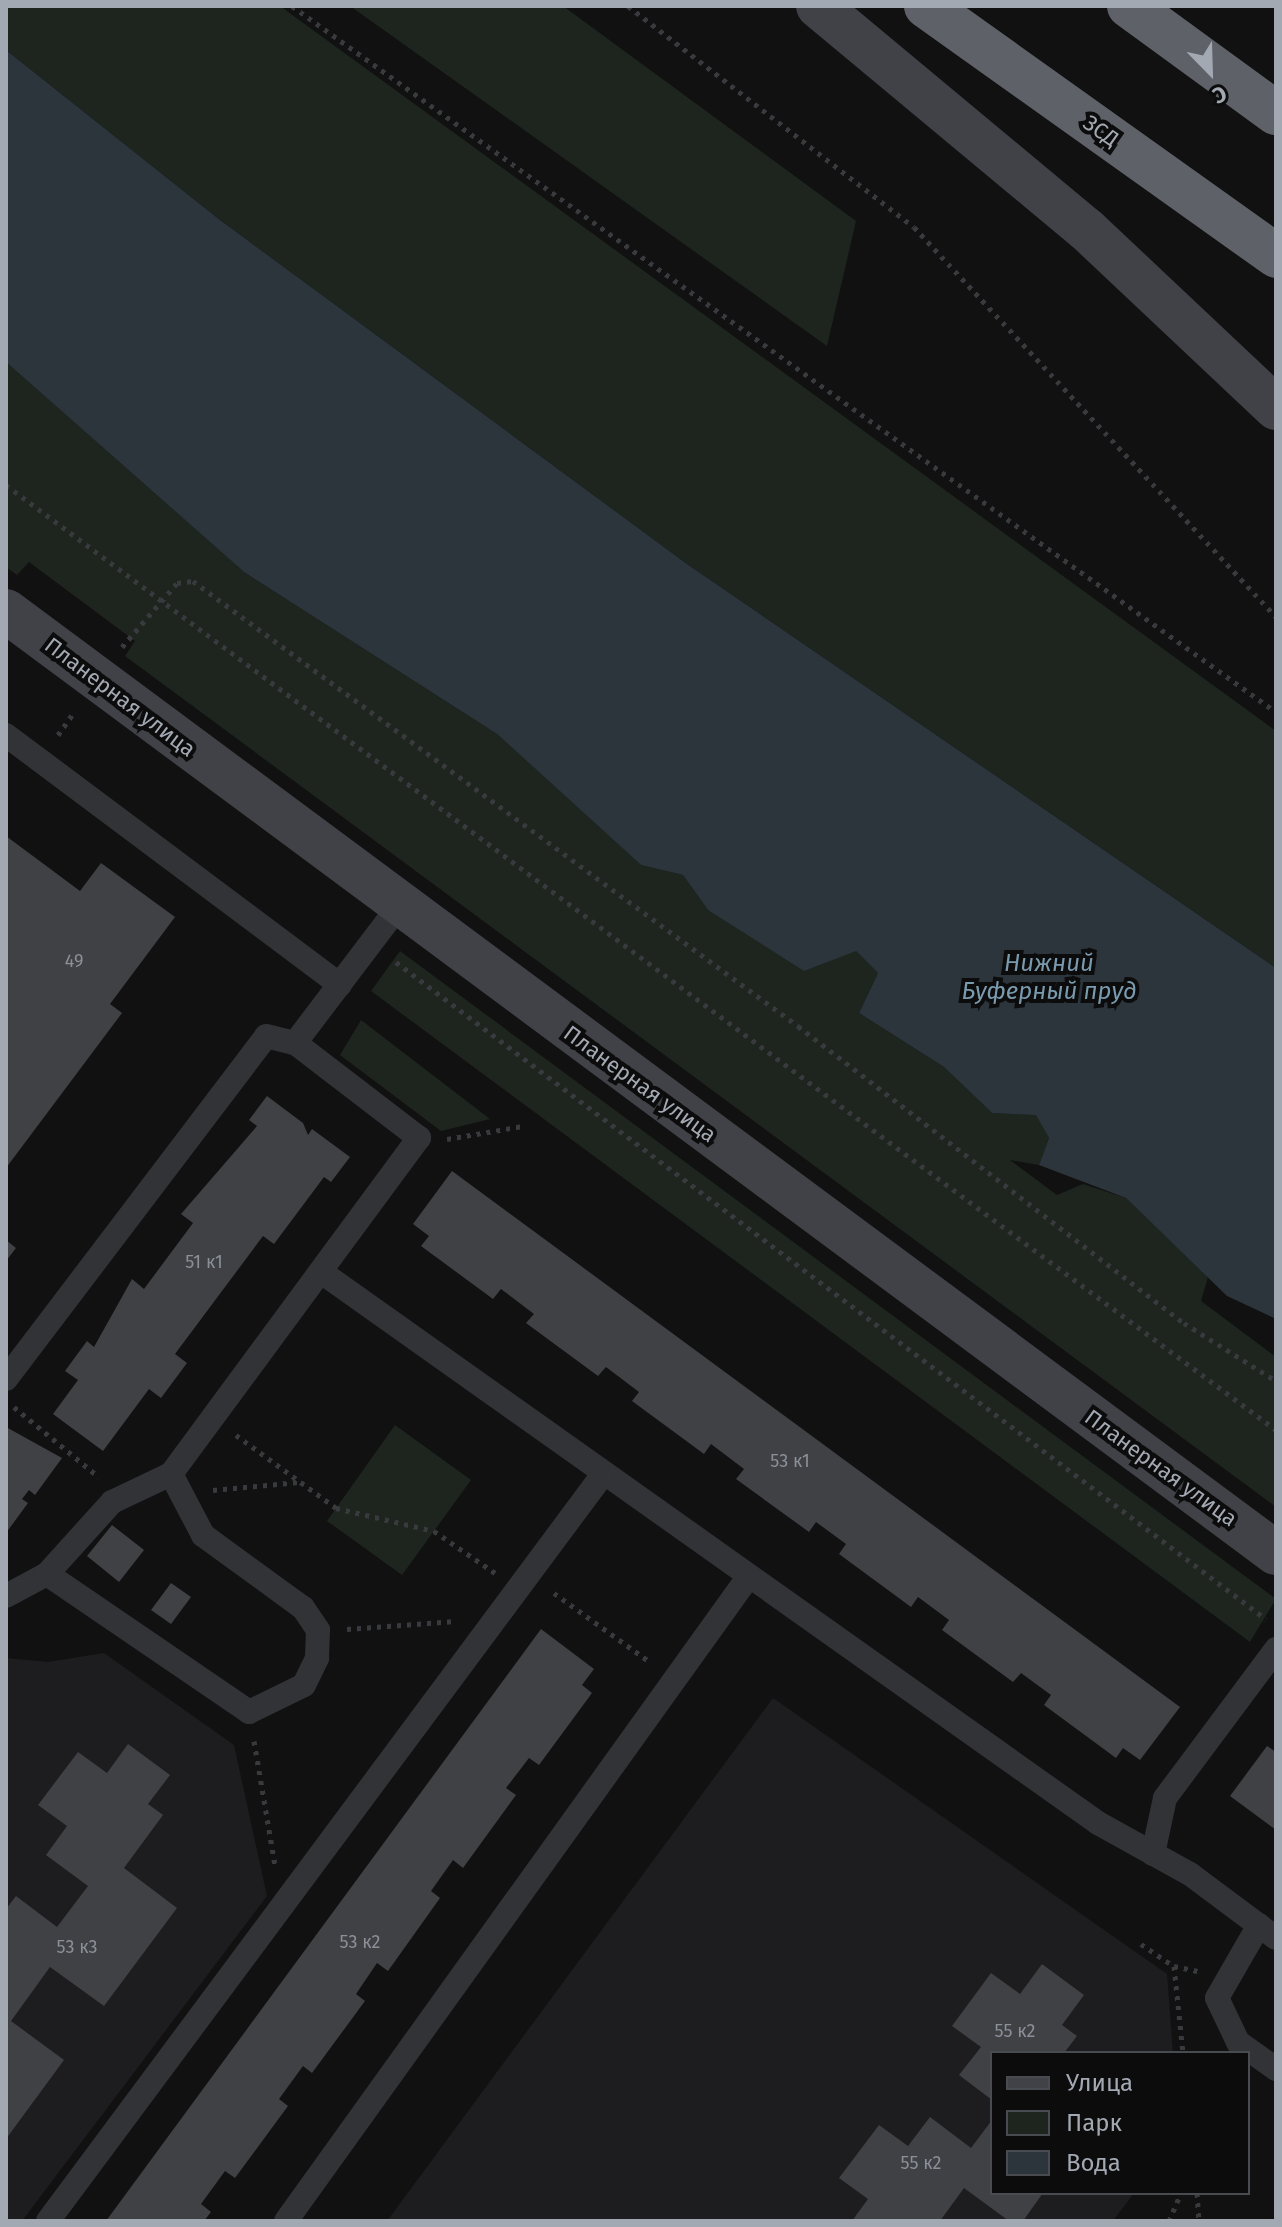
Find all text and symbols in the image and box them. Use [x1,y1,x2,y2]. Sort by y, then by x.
north arrow [1170,32,1250,112]
text: С [1208,80,1231,109]
street label: ЗСД [1078,110,1124,152]
street label: Планерная улица [39,632,201,762]
house number: 49 [65,950,83,972]
water label: Нижний Буферный пруд [961,950,1137,1006]
street label: Планерная улица [559,1020,721,1148]
house number: 51 к1 [185,1251,223,1273]
street label: Планерная улица [1080,1404,1242,1532]
house number: 53 к1 [770,1450,810,1472]
house number: 53 к2 [340,1931,380,1953]
house number: 53 к3 [57,1936,97,1958]
house number: 55 к2 [995,2020,1035,2042]
legend [990,2051,1250,2195]
text: Улица [1066,2069,1133,2097]
text: Парк [1066,2109,1122,2137]
text: Вода [1066,2149,1121,2177]
house number: 55 к2 [901,2152,941,2174]

